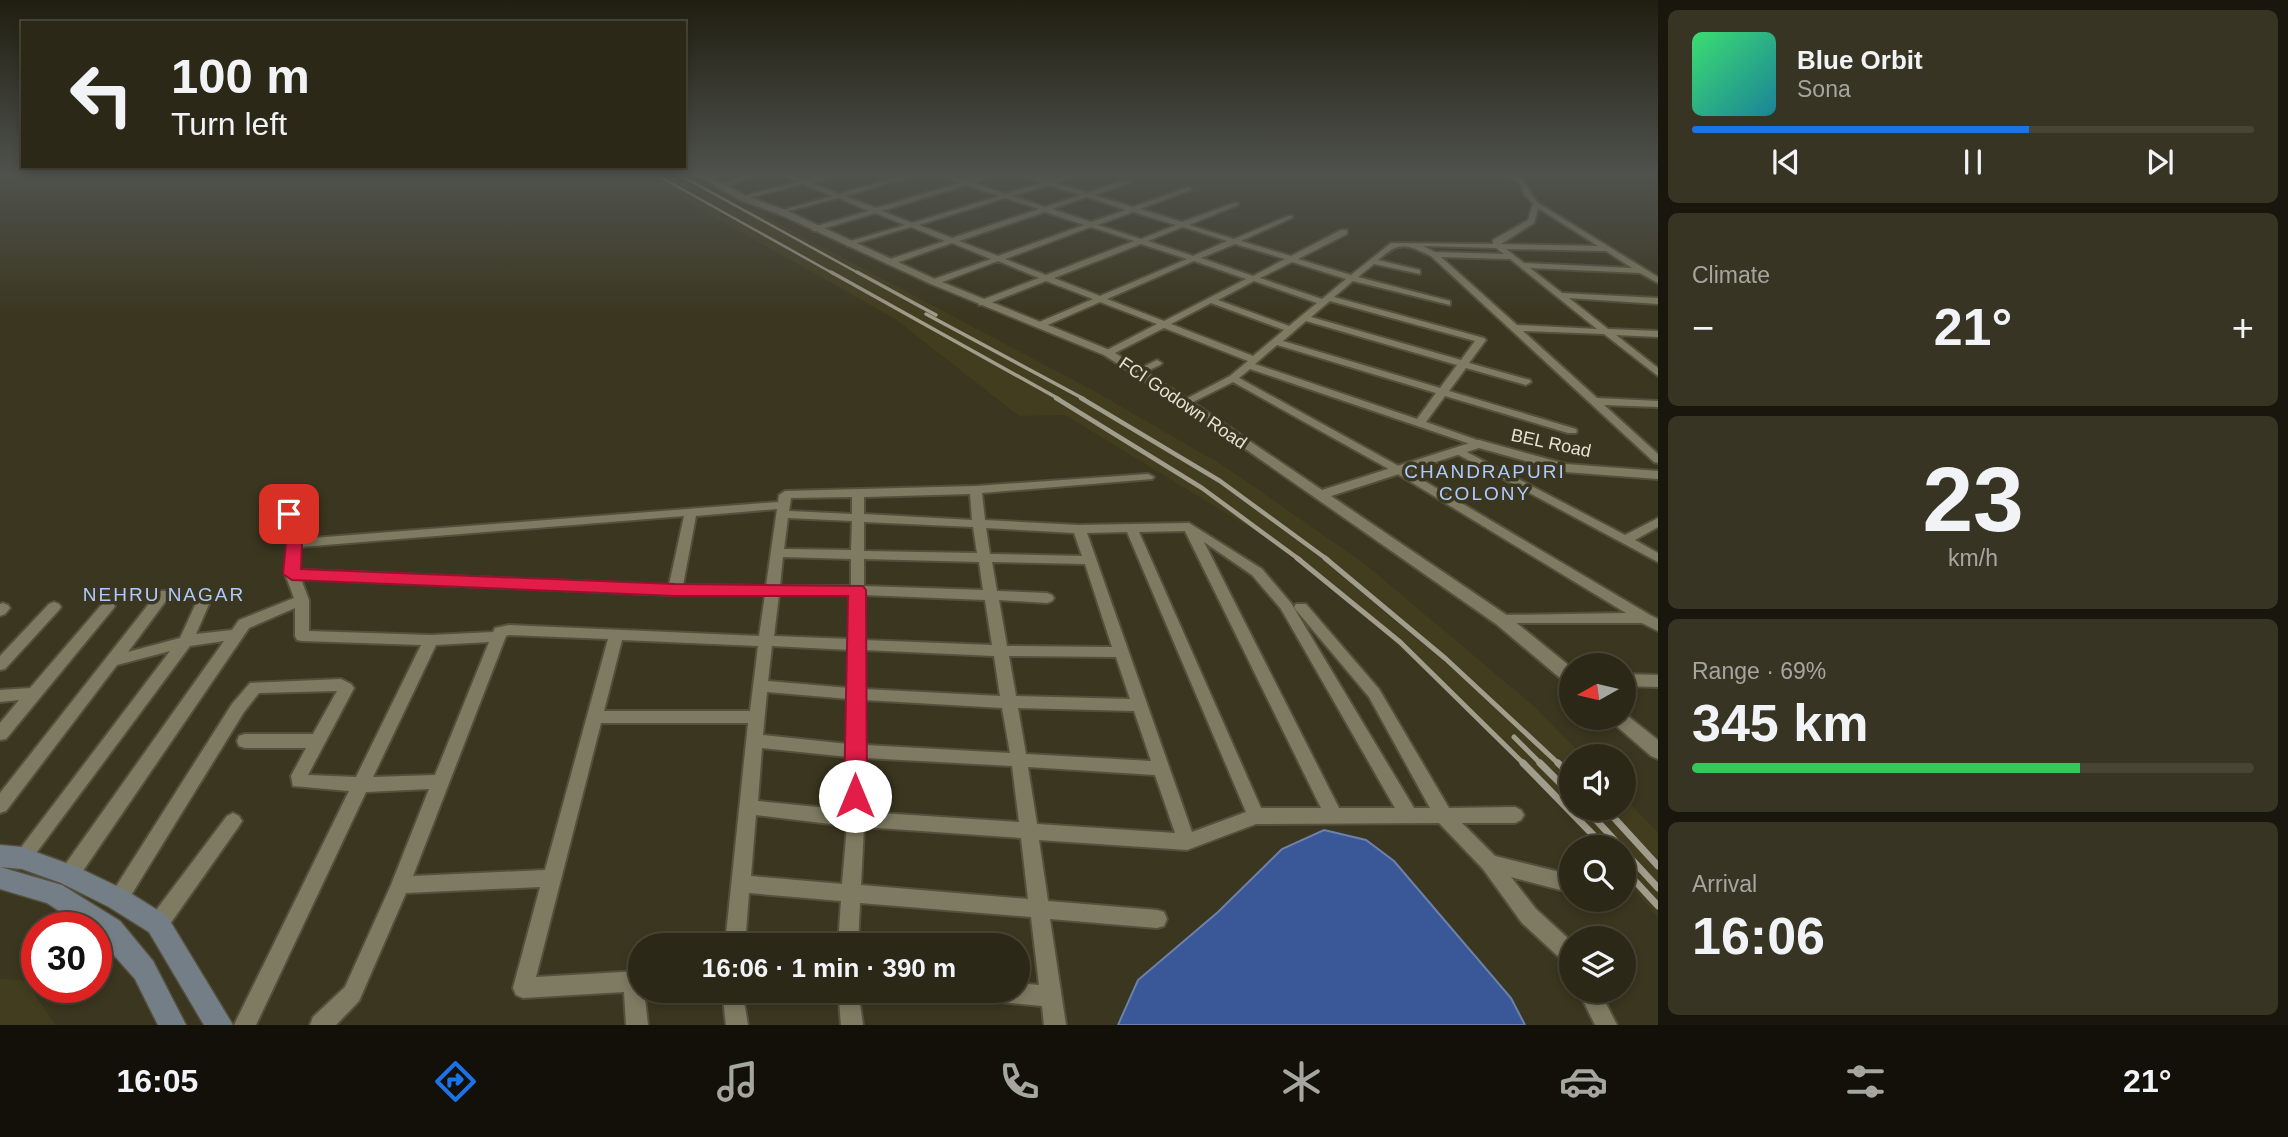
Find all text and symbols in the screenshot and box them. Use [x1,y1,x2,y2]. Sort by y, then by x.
text: Blue Orbit [1797,45,1923,75]
icon: left [56,49,147,140]
text: 100 m [171,49,310,103]
text: Sona [1797,76,1851,102]
text: Turn left [171,106,287,142]
icon: previous [1767,143,1805,181]
icon: pause [1954,143,1992,181]
icon: next [2141,143,2179,181]
text: Climate [1692,262,1770,288]
text: 21° [1934,298,2012,356]
text: − [1692,307,1714,349]
text: + [2232,307,2254,349]
street label: FCI Godown Road [1116,353,1250,453]
street label: BEL Road [1509,425,1593,461]
text: 23 [1922,449,2024,550]
district label: CHANDRAPURI COLONY [1404,461,1566,504]
pin [259,484,319,544]
icon: arrive [270,495,308,533]
text: km/h [1948,545,1998,571]
district label: NEHRU NAGAR [83,584,245,605]
north arrow [1559,653,1636,730]
map controls [1559,653,1636,1003]
text: Range · 69% [1692,658,1826,684]
text: 345 km [1692,694,1868,752]
button: sound [1559,744,1636,821]
position arrow [818,759,892,833]
button: search [1559,835,1636,912]
text: Arrival [1692,871,1757,897]
text: 16:06 [1692,907,1825,965]
speed limit sign: 30 [21,912,112,1003]
button: layers [1559,926,1636,1003]
text: 16:06 · 1 min · 390 m [702,953,956,983]
icon: directions [431,1057,480,1106]
icon: music [713,1057,762,1106]
icon: phone [995,1057,1044,1106]
icon: climate [1277,1057,1326,1106]
icon: car [1559,1057,1608,1106]
icon: filters [1841,1057,1890,1106]
text: 16:05 [116,1063,198,1099]
text: 21° [2123,1063,2172,1099]

